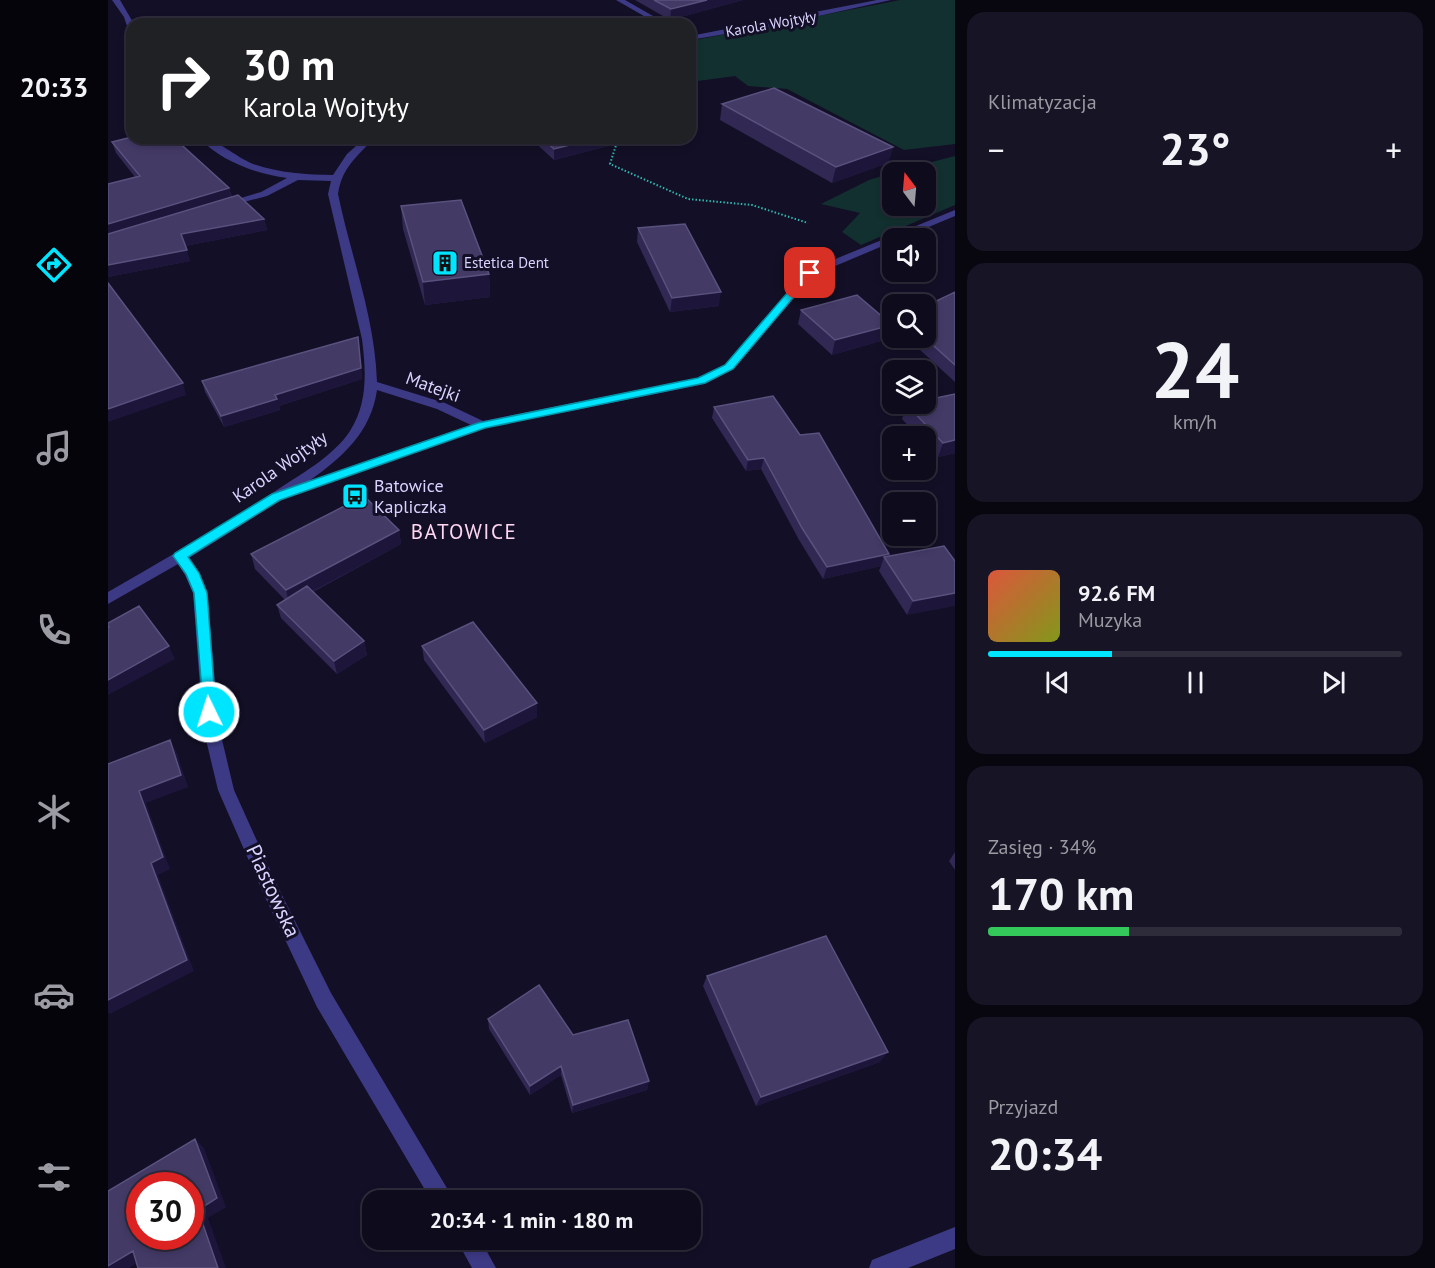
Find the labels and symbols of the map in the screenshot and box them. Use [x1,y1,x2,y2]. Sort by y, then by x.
street label: Karola Wojtyły [724,6,818,41]
north arrow [882,162,936,216]
pin [784,247,835,298]
building icon: Estetica Dent [430,248,460,278]
place label: Estetica Dent [464,253,549,272]
street label: Matejki [403,366,464,407]
street label: Karola Wojtyły [228,425,332,508]
place label: Batowice Kapliczka [374,474,447,518]
bus stop icon: Batowice Kapliczka [340,481,370,511]
district label: BATOWICE [411,518,517,545]
position arrow [177,680,241,744]
street label: Piastowska [240,840,307,941]
speed limit sign: 30 [126,1172,204,1250]

